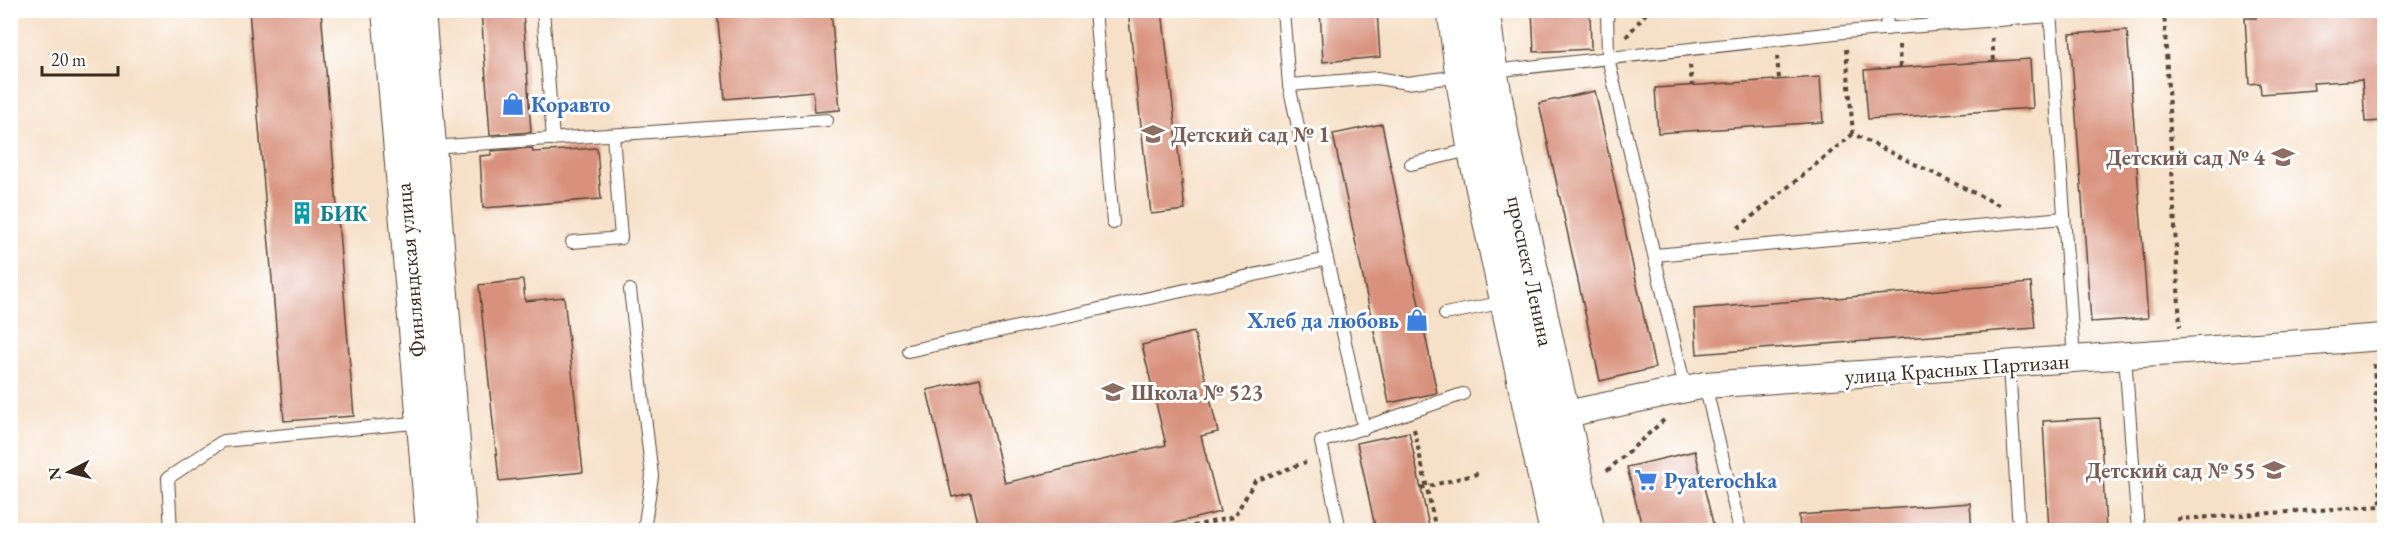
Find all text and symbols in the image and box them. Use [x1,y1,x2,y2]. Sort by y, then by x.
scale bar [42,39,118,77]
text: 20 m [51,48,86,71]
place label: Коравто [531,90,610,119]
shop icon: Коравто [500,91,526,117]
place label: Детский сад № 1 [1171,120,1330,149]
school or university icon: Детский сад № 1 [1140,121,1166,147]
place label: Детский сад № 4 [2106,143,2265,172]
school or university icon: Детский сад № 4 [2270,144,2296,170]
street label: Финляндская улица [388,181,433,358]
street label: проспект Ленина [1500,193,1561,349]
place label: БИК [320,199,368,228]
building icon: БИК [289,200,315,226]
place label: Хлеб да любовь [1246,306,1399,335]
shop icon: Хлеб да любовь [1404,307,1430,333]
street label: улица Красных Партизан [1844,346,2070,391]
place label: Школа № 523 [1131,378,1263,407]
school or university icon: Школа № 523 [1100,379,1126,405]
north arrow [39,442,99,502]
place label: Детский сад № 55 [2085,456,2256,485]
school or university icon: Детский сад № 55 [2261,457,2287,483]
text: N [43,466,66,481]
place label: Pyaterochka [1664,466,1778,495]
supermarket icon: Pyaterochka [1633,467,1659,493]

